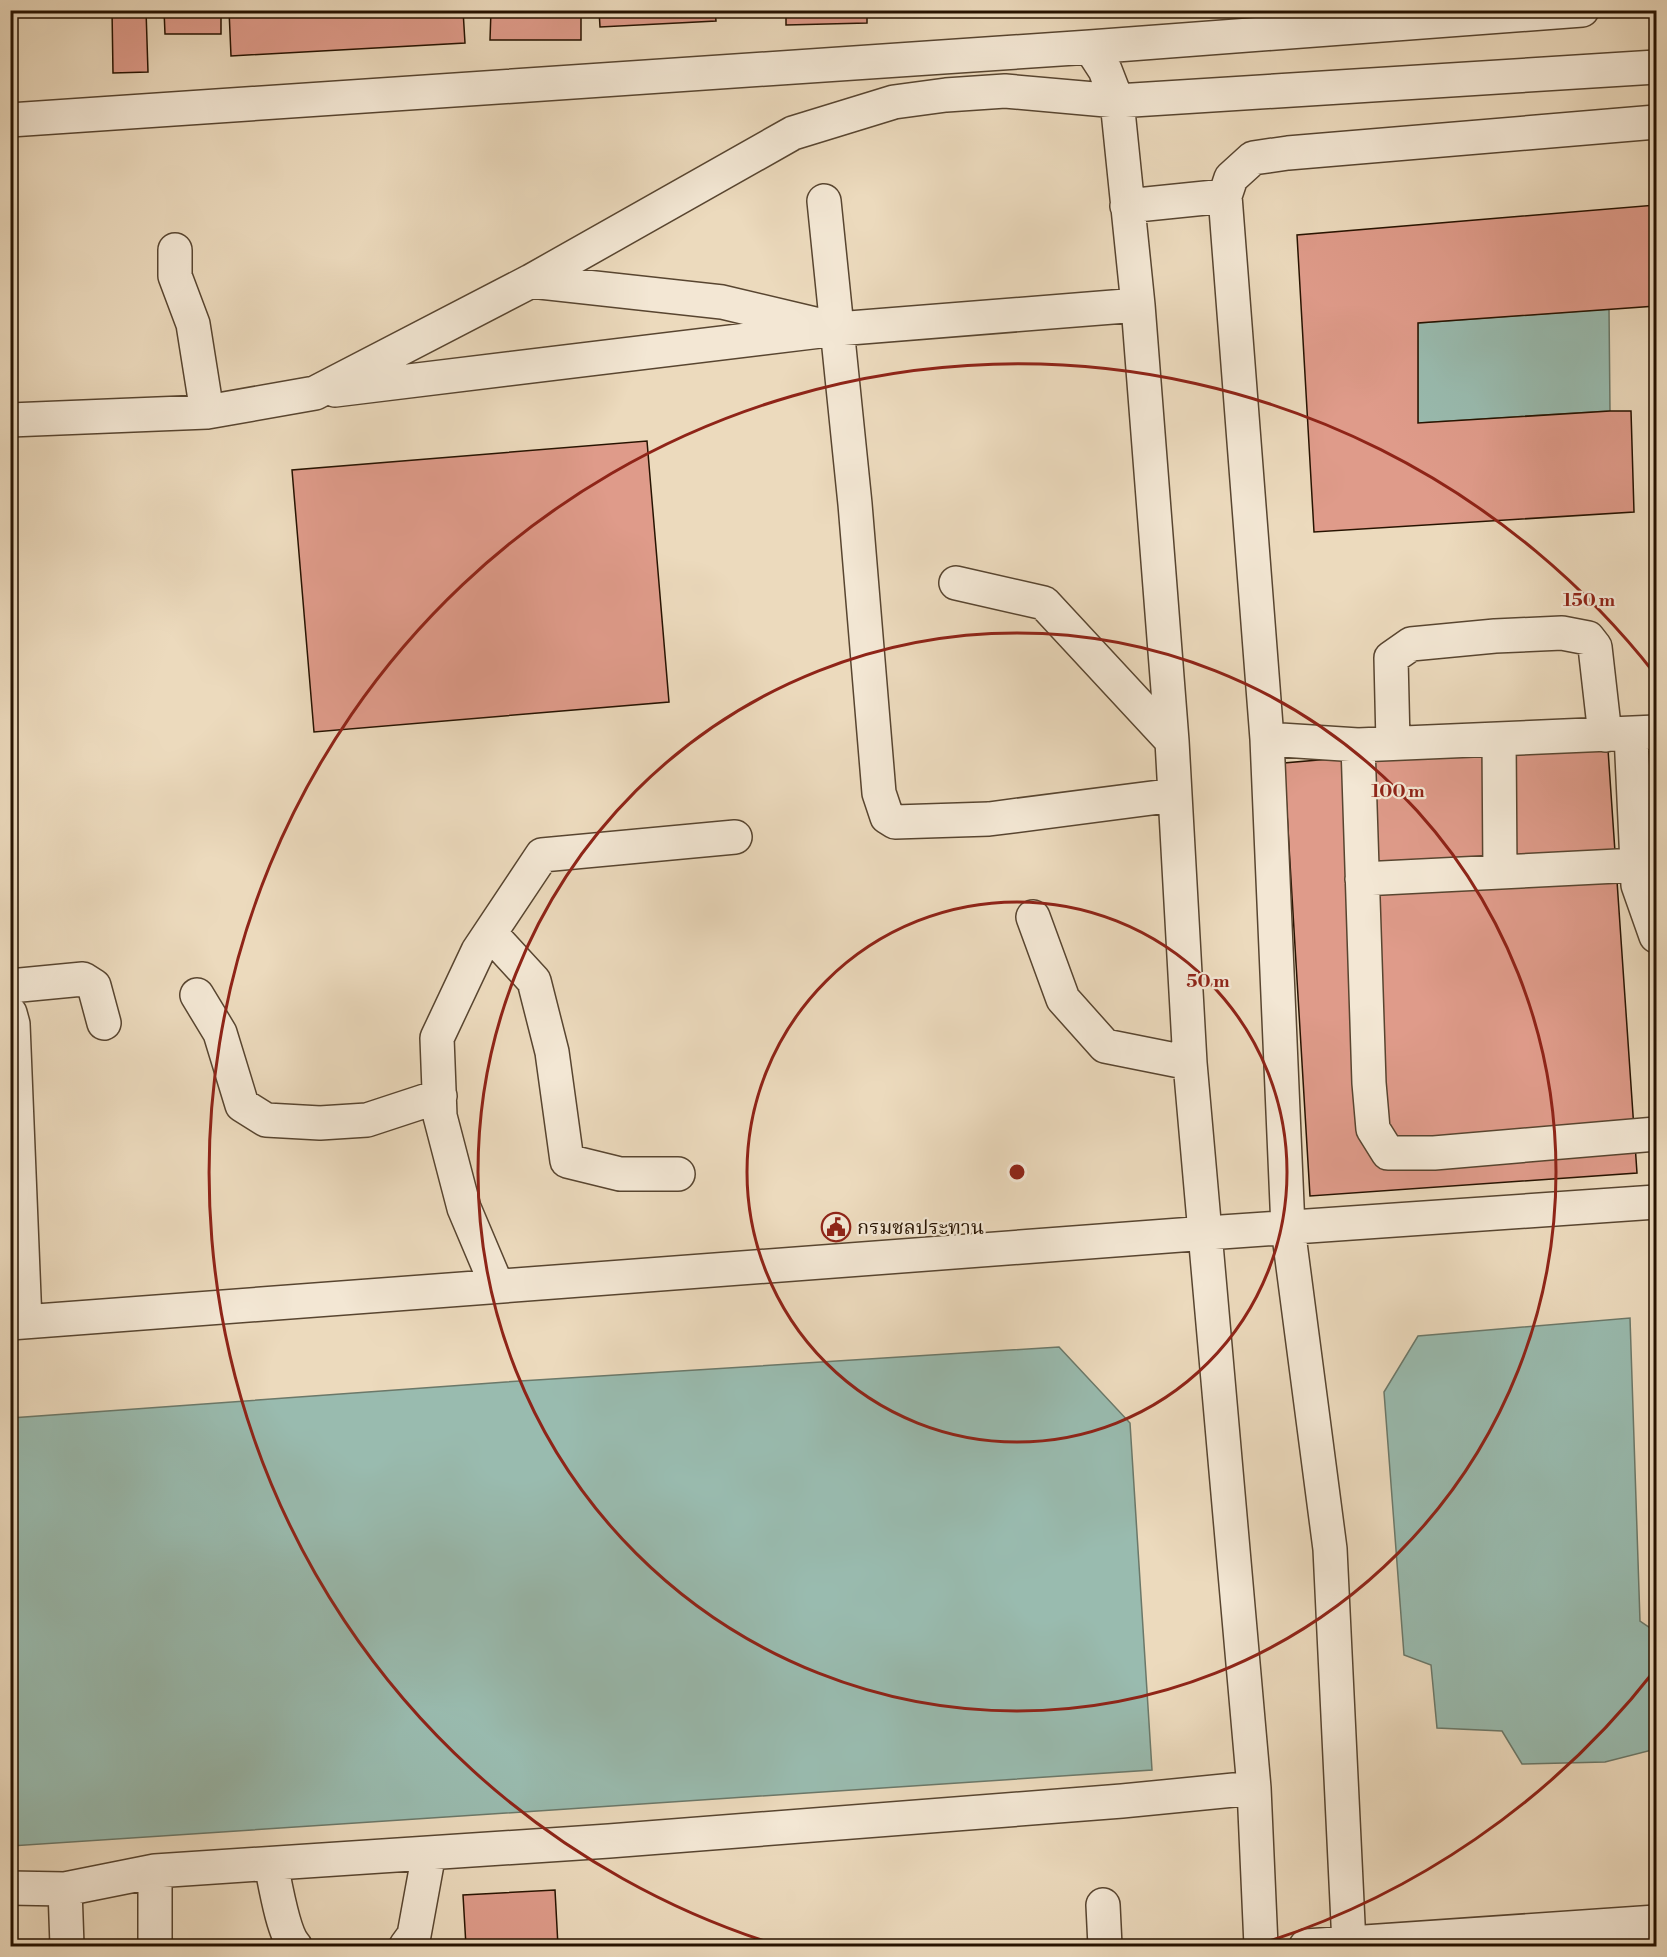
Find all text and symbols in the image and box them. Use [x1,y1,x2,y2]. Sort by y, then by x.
text: 150 m [1563,589,1616,612]
text: 100 m [1371,780,1425,803]
text: 50 m [1186,970,1230,993]
centre of rings [1007,1162,1027,1182]
public building icon: กรมชลประทาน [820,1211,852,1243]
place label: กรมชลประทาน [857,1216,984,1241]

